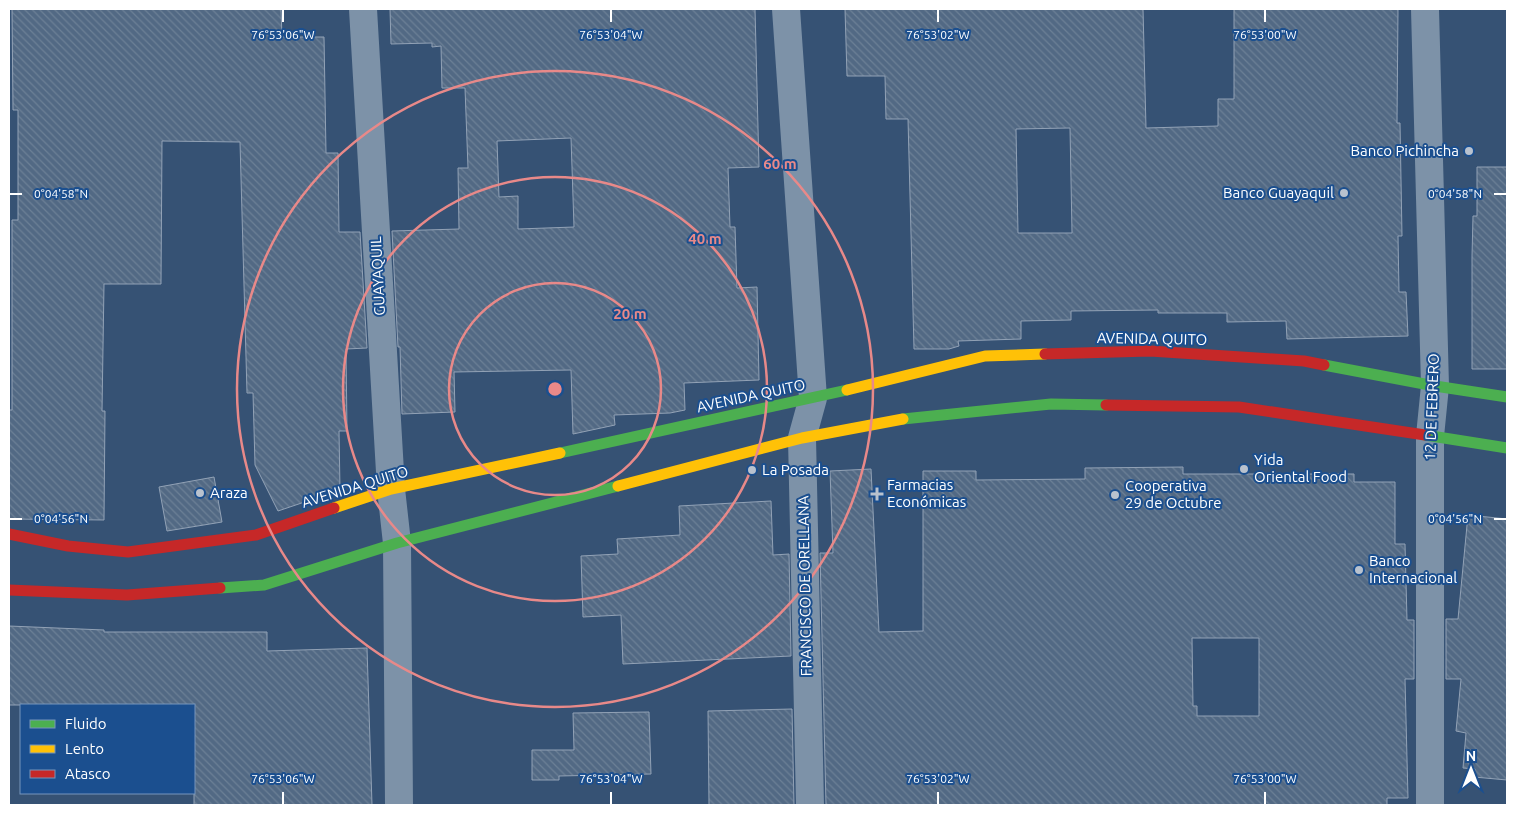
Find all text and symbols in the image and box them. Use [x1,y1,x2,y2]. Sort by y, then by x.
text: 76°53'06"W [251,28,315,41]
text: 76°53'04"W [579,28,643,41]
text: 76°53'02"W [906,28,970,41]
text: 76°53'00"W [1233,28,1297,41]
place label: Banco Pichincha [1350,142,1459,159]
marker: Banco Pichincha [1463,145,1475,157]
text: 60 m [763,155,797,172]
place label: Banco Guayaquil [1223,184,1334,201]
text: 0°04'58"N [34,187,88,200]
marker: Banco Guayaquil [1338,187,1350,199]
text: 0°04'58"N [1428,187,1482,200]
text: 40 m [688,230,722,247]
street label: GUAYAQUIL [367,236,388,316]
text: 20 m [613,305,647,322]
street label: AVENIDA QUITO [1097,329,1207,348]
street label: 12 DE FEBRERO [1421,353,1442,461]
street label: AVENIDA QUITO [695,376,807,415]
centre of rings [546,380,564,398]
place label: Yida Oriental Food [1254,451,1347,485]
place label: La Posada [762,461,829,478]
street label: AVENIDA QUITO [300,462,410,511]
marker: Yida Oriental Food [1238,463,1250,475]
marker: La Posada [746,464,758,476]
place label: Farmacias Económicas [887,476,966,510]
place label: Cooperativa 29 de Octubre [1125,477,1222,511]
place label: Araza [210,484,248,501]
marker: Araza [194,487,206,499]
marker: Farmacias Económicas [871,488,883,500]
marker: Cooperativa 29 de Octubre [1109,489,1121,501]
street label: FRANCISCO DE ORELLANA [794,495,815,677]
text: 0°04'56"N [34,512,88,525]
text: 0°04'56"N [1428,512,1482,525]
place label: Banco Internacional [1369,552,1457,586]
marker: Banco Internacional [1353,564,1365,576]
legend [20,704,195,794]
text: Fluido [65,715,107,732]
text: Lento [65,740,104,757]
north arrow [1446,744,1496,794]
text: N [1466,748,1476,764]
text: Atasco [65,765,111,782]
text: 76°53'06"W [251,772,315,785]
text: 76°53'04"W [579,772,643,785]
text: 76°53'02"W [906,772,970,785]
text: 76°53'00"W [1233,772,1297,785]

